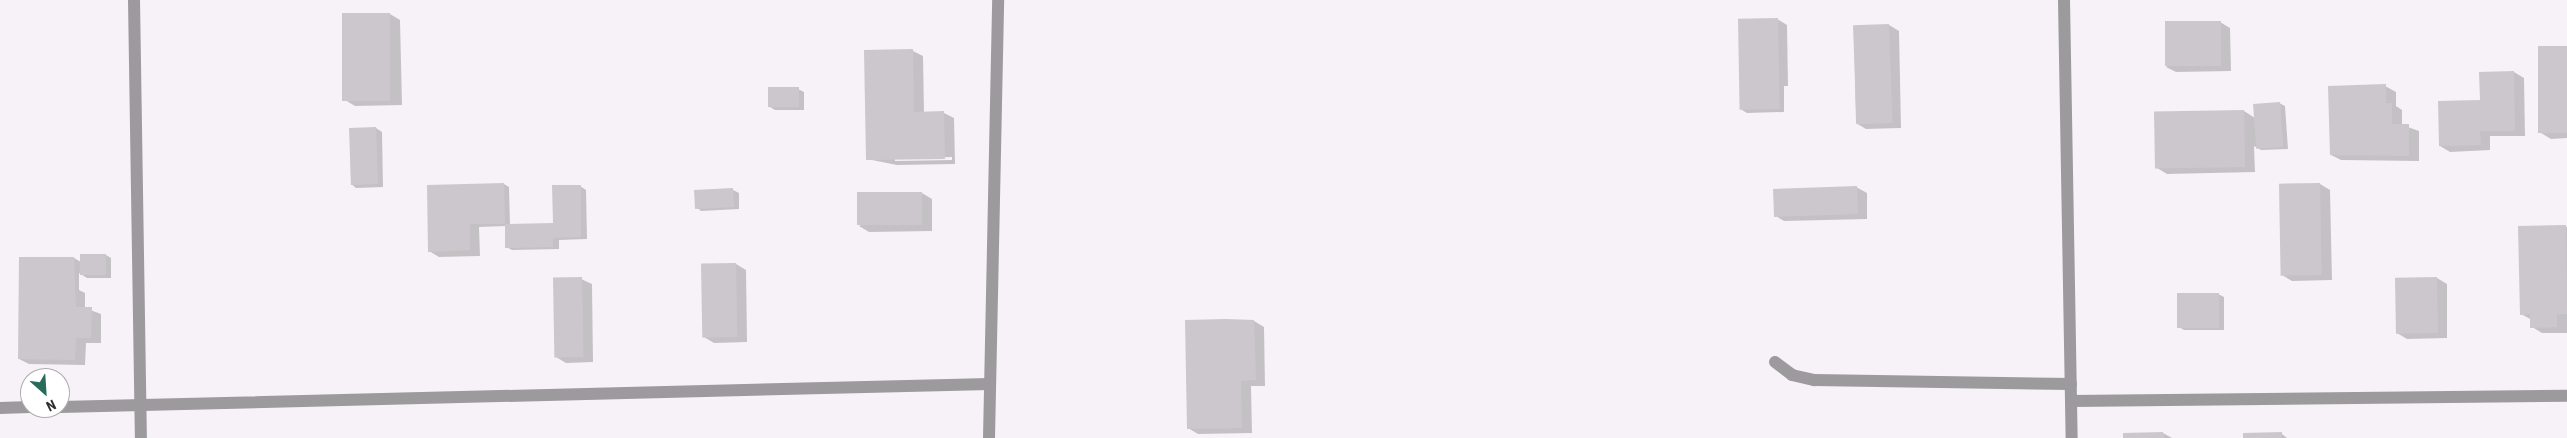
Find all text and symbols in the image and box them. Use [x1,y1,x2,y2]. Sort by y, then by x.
north arrow [20,368,70,418]
text: N [44,397,59,415]

